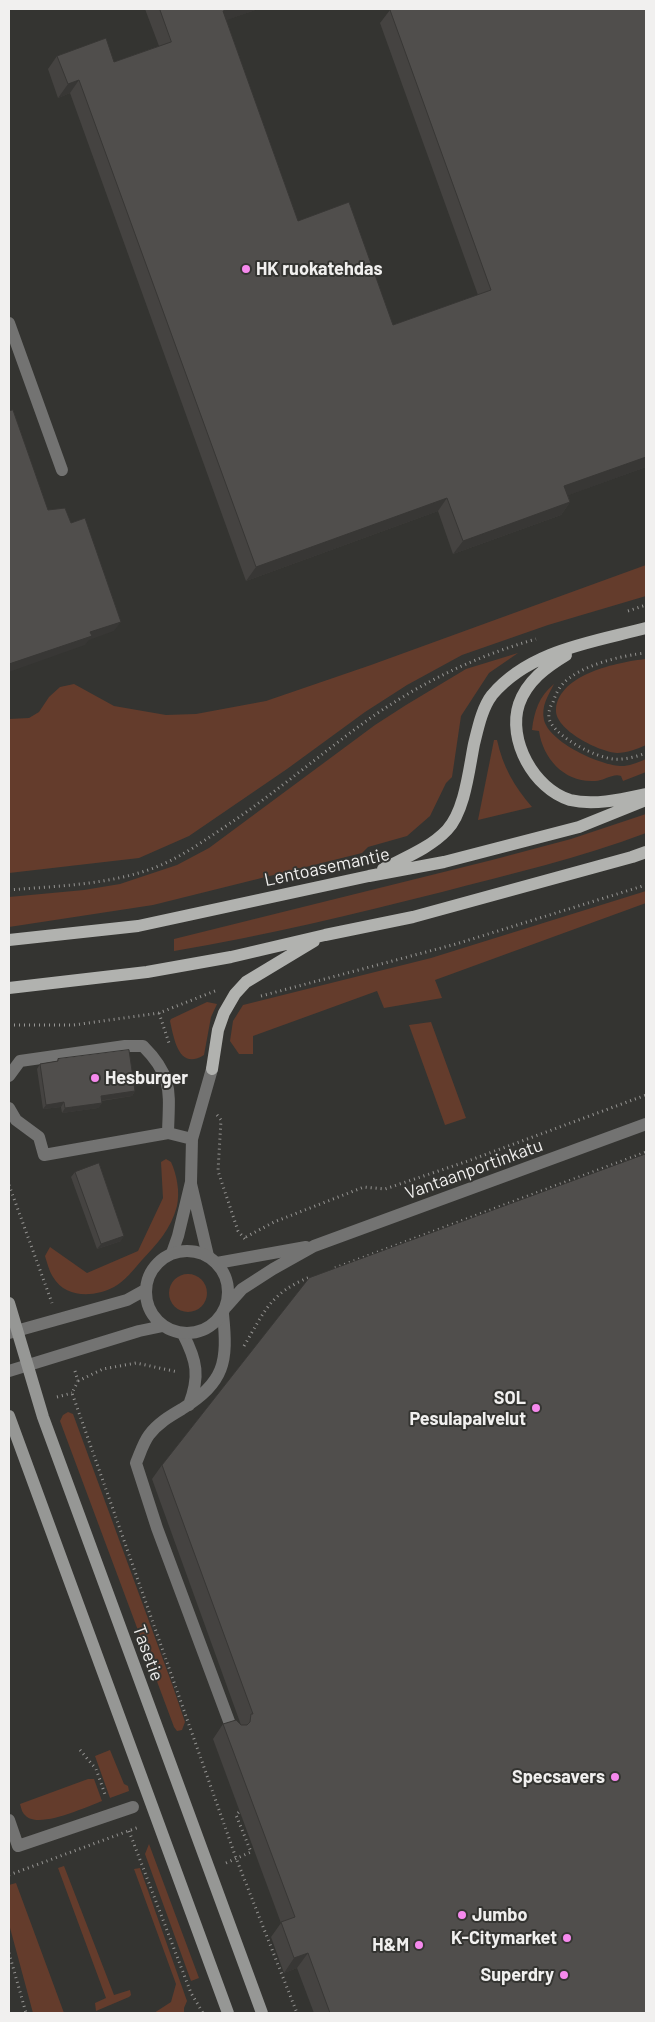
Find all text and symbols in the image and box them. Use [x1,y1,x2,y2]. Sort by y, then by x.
place label: HK ruokatehdas [256,258,382,280]
marker: HK ruokatehdas [240,263,252,275]
street label: Lentoasemantie [262,843,392,891]
place label: Hesburger [105,1067,188,1089]
marker: Hesburger [89,1072,101,1084]
street label: Vantaanportinkatu [402,1134,546,1204]
place label: SOL Pesulapalvelut [410,1387,526,1430]
marker: SOL Pesulapalvelut [530,1402,542,1414]
street label: Tasetie [128,1622,168,1684]
place label: Specsavers [512,1766,605,1788]
marker: Specsavers [609,1771,621,1783]
place label: Jumbo [472,1904,527,1926]
marker: Jumbo [456,1909,468,1921]
place label: K-Citymarket [451,1927,557,1949]
marker: K-Citymarket [561,1932,573,1944]
place label: H&M [372,1934,409,1956]
marker: H&M [413,1939,425,1951]
place label: Superdry [480,1964,554,1986]
marker: Superdry [558,1969,570,1981]

